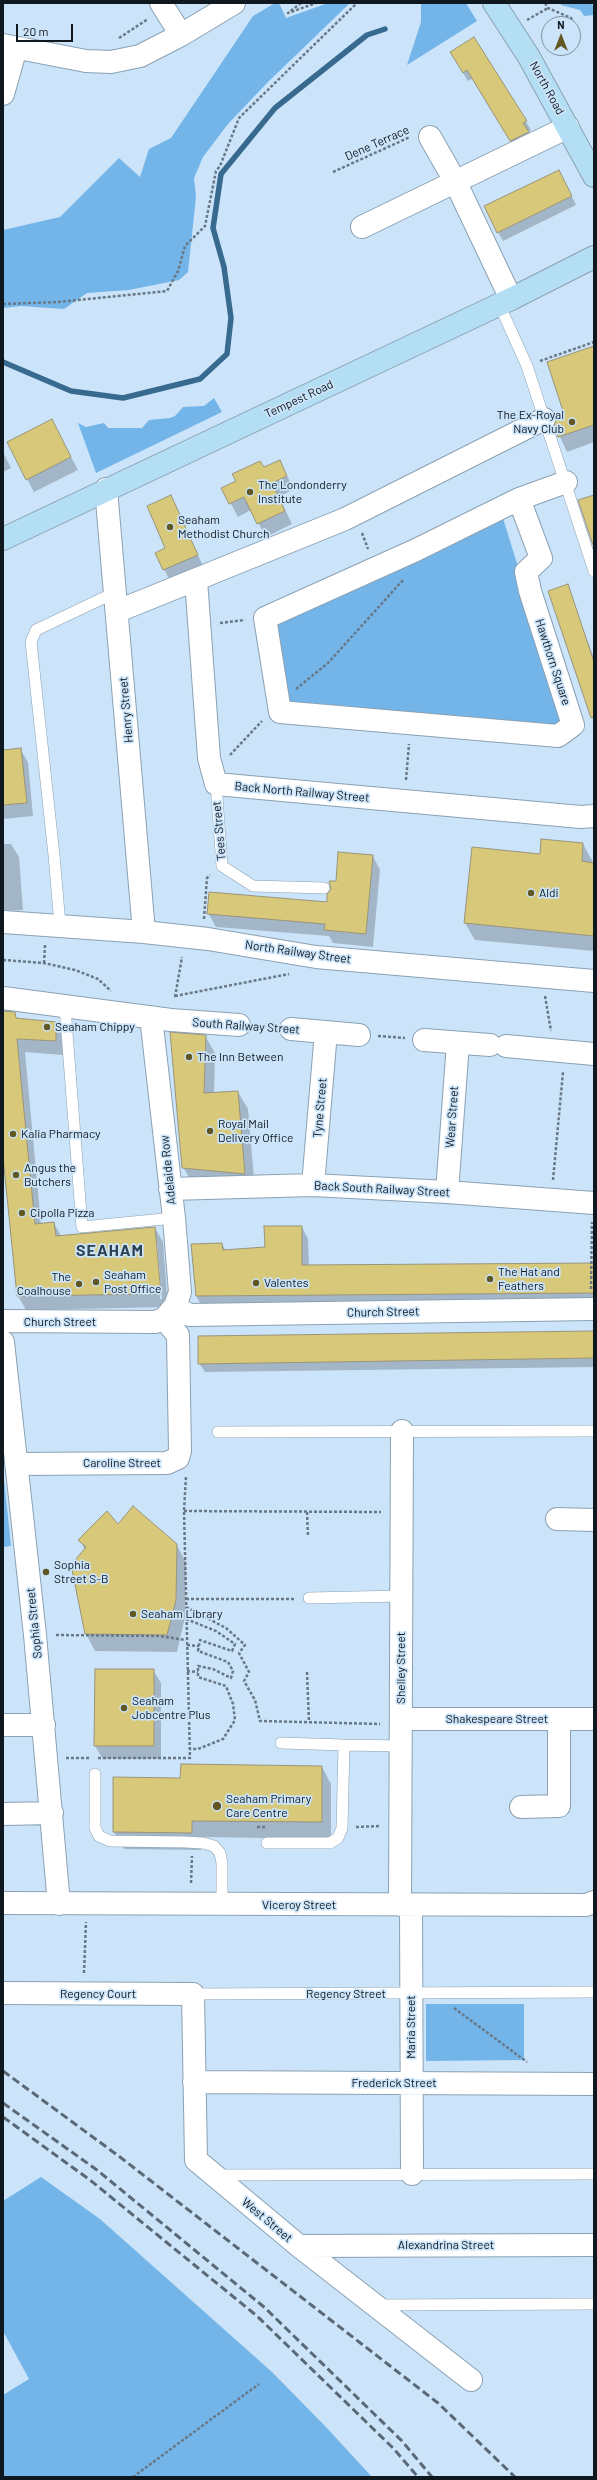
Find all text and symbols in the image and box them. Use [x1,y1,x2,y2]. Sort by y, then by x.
scale bar [18,16,75,42]
north arrow [541,16,581,56]
text: N [557,18,565,31]
text: 20 m [23,24,49,38]
street label: North Road [526,59,568,117]
street label: Dene Terrace [343,122,411,164]
street label: Tempest Road [262,377,336,421]
place label: The Ex-Royal Navy Club [497,408,564,436]
marker: The Ex-Royal Navy Club [567,417,577,427]
place label: The Londonderry Institute [258,478,347,506]
marker: The Londonderry Institute [245,487,255,497]
place label: Seaham Methodist Church [178,513,270,541]
marker: Seaham Methodist Church [165,522,175,532]
street label: Hawthorn Square [532,617,574,707]
street label: Henry Street [116,676,136,744]
street label: Back North Railway Street [234,779,370,805]
street label: Tees Street [209,801,229,861]
place label: Aldi [539,886,559,900]
marker: Aldi [526,888,536,898]
street label: North Railway Street [244,937,352,967]
street label: South Railway Street [192,1015,300,1037]
place label: Seaham Chippy [55,1020,135,1034]
marker: Seaham Chippy [42,1022,52,1032]
place label: The Inn Between [197,1050,283,1064]
marker: The Inn Between [184,1052,194,1062]
street label: Tyne Street [310,1078,330,1138]
street label: Wear Street [443,1086,461,1148]
place label: Royal Mail Delivery Office [218,1117,293,1145]
marker: Royal Mail Delivery Office [205,1126,215,1136]
place label: Kalia Pharmacy [21,1127,101,1141]
marker: Kalia Pharmacy [8,1129,18,1139]
street label: Adelaide Row [157,1135,179,1205]
place label: Angus the Butchers [24,1161,76,1189]
marker: Angus the Butchers [11,1170,21,1180]
street label: Back South Railway Street [314,1178,450,1200]
place label: Cipolla Pizza [30,1206,94,1220]
marker: Cipolla Pizza [17,1208,27,1218]
district label: SEAHAM [76,1241,144,1261]
place label: The Hat and Feathers [498,1265,560,1293]
place label: Seaham Post Office [104,1268,161,1296]
place label: The Coalhouse [17,1270,71,1298]
marker: The Hat and Feathers [485,1274,495,1284]
place label: Valentes [264,1276,308,1290]
marker: Seaham Post Office [91,1277,101,1287]
marker: Valentes [251,1278,261,1288]
marker: The Coalhouse [74,1279,84,1289]
street label: Church Street [347,1304,419,1320]
street label: Church Street [24,1315,96,1329]
street label: Caroline Street [83,1456,161,1470]
place label: Sophia Street S-B [54,1558,108,1586]
marker: Sophia Street S-B [41,1567,51,1577]
street label: Sophia Street [23,1587,45,1659]
place label: Seaham Library [141,1607,223,1621]
marker: Seaham Library [128,1609,138,1619]
street label: Shelley Street [394,1632,408,1704]
place label: Seaham Jobcentre Plus [132,1694,211,1722]
marker: Seaham Jobcentre Plus [119,1703,129,1713]
street label: Shakespeare Street [446,1712,548,1726]
place label: Seaham Primary Care Centre [226,1792,311,1820]
marker: Seaham Primary Care Centre [211,1800,223,1812]
street label: Viceroy Street [262,1898,336,1912]
street label: Regency Court [60,1987,136,2001]
street label: Regency Street [306,1987,386,2001]
street label: Maria Street [404,1995,418,2059]
street label: Frederick Street [351,2076,437,2090]
street label: West Street [239,2195,295,2245]
street label: Alexandrina Street [398,2238,494,2252]

